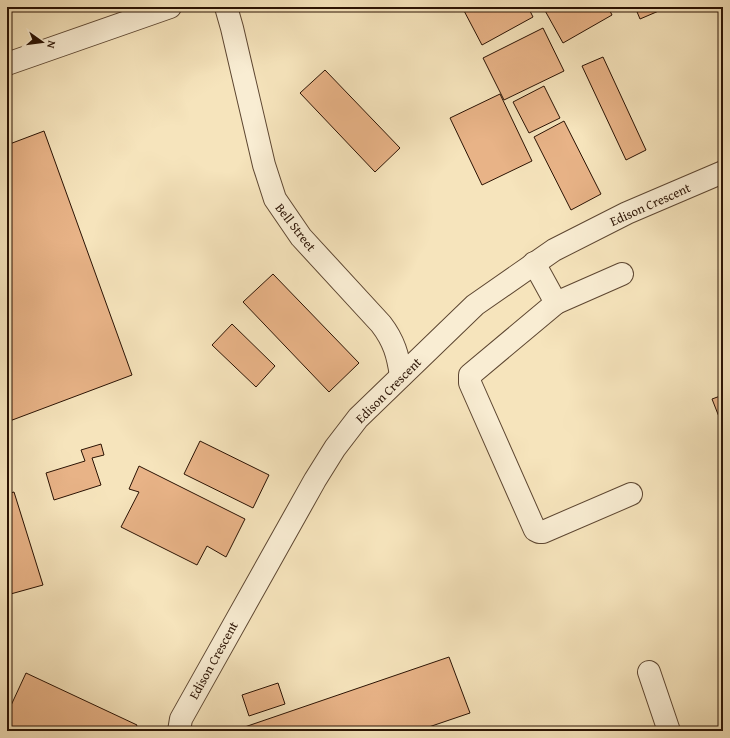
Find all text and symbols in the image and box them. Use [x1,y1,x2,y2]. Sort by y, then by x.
north arrow [22,22,62,62]
text: N [43,39,60,51]
street label: Edison Crescent [607,178,694,231]
street label: Bell Street [271,199,321,256]
street label: Edison Crescent [351,353,426,428]
street label: Edison Crescent [184,618,243,703]

